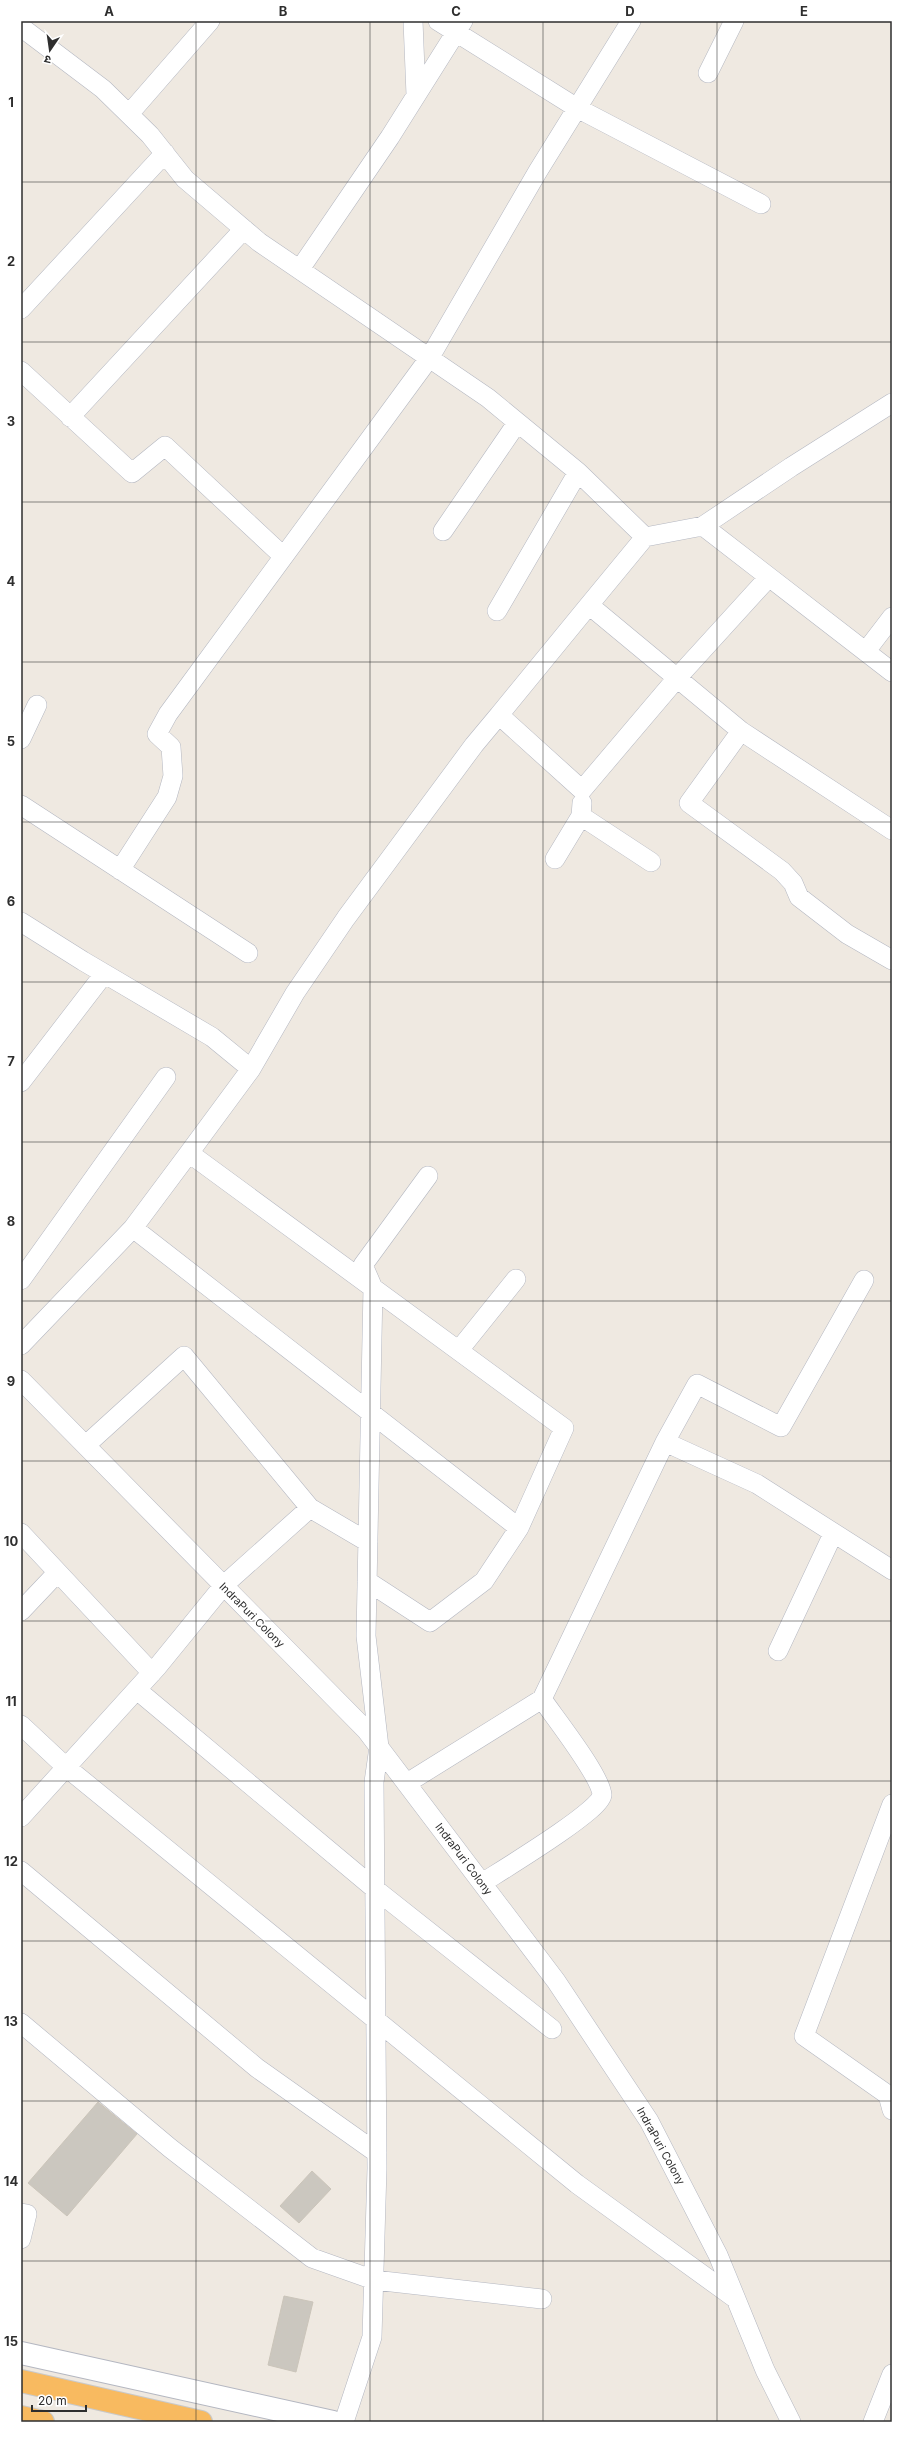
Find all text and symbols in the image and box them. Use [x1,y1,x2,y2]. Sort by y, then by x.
text: A [104,3,114,19]
text: B [279,3,288,19]
text: C [451,3,461,19]
text: D [625,3,635,19]
text: E [800,3,808,19]
north arrow [30,30,70,70]
text: उ [42,52,52,67]
text: 1 [8,94,14,110]
text: 2 [7,253,15,269]
text: 3 [7,413,15,429]
text: 4 [7,573,16,589]
text: 5 [7,733,15,749]
text: 6 [7,893,15,909]
text: 7 [7,1053,15,1069]
text: 8 [7,1213,15,1229]
text: 9 [7,1373,15,1389]
text: 10 [4,1533,18,1549]
street label: IndraPuri Colony [216,1579,288,1651]
text: 11 [5,1693,17,1709]
street label: IndraPuri Colony [432,1820,496,1898]
text: 12 [4,1853,18,1869]
text: 13 [4,2013,18,2029]
street label: IndraPuri Colony [634,2105,688,2187]
text: 14 [4,2173,18,2189]
text: 15 [4,2333,18,2349]
scale bar [32,2387,86,2413]
text: 20 m [38,2393,67,2408]

